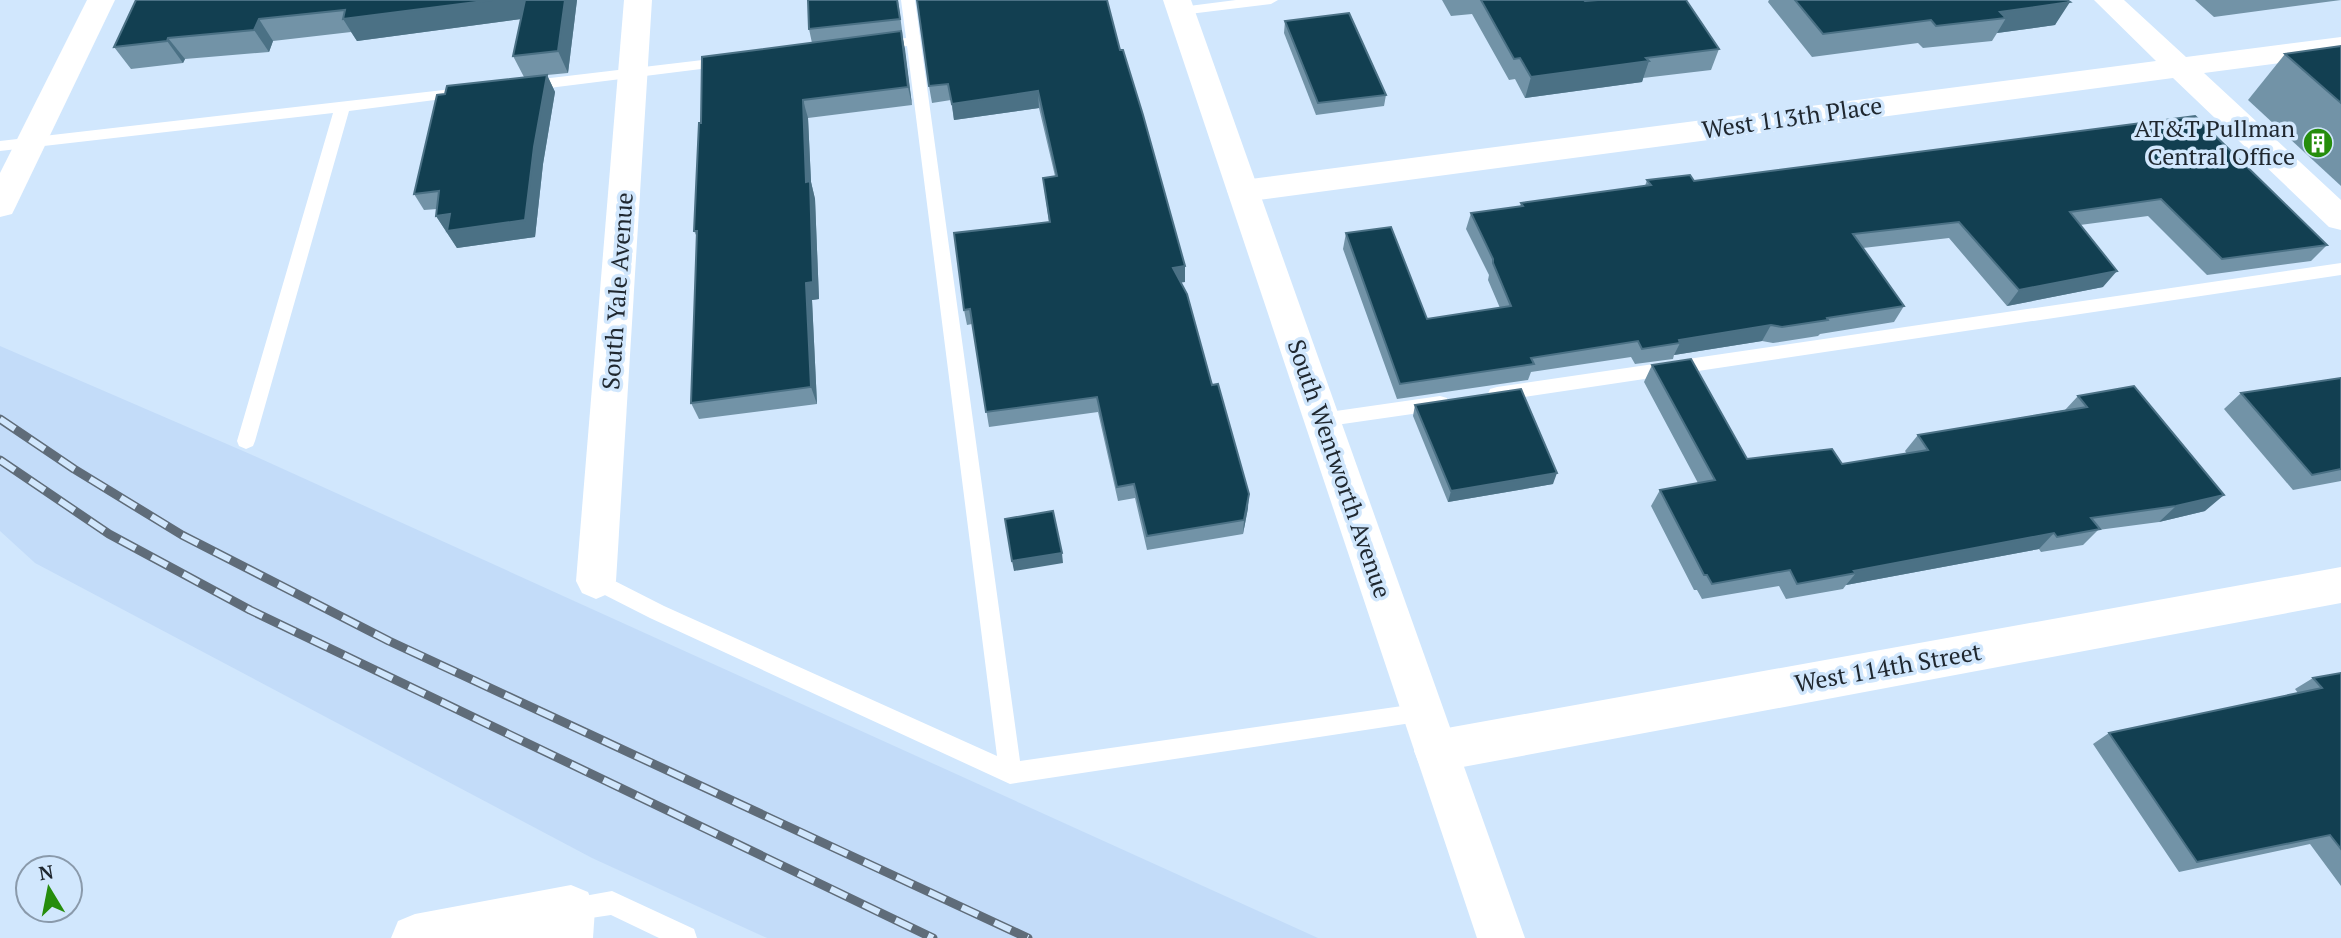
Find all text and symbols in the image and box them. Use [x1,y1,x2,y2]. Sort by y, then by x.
street label: West 113th Place [1700,89,1884,146]
place label: AT&T Pullman Central Office [2135,112,2295,172]
building icon: AT&T Pullman Central Office [2301,126,2335,160]
street label: South Yale Avenue [594,191,640,391]
street label: South Wentworth Avenue [1281,335,1399,602]
street label: West 114th Street [1792,635,1984,699]
north arrow [14,854,84,924]
text: N [37,858,56,885]

